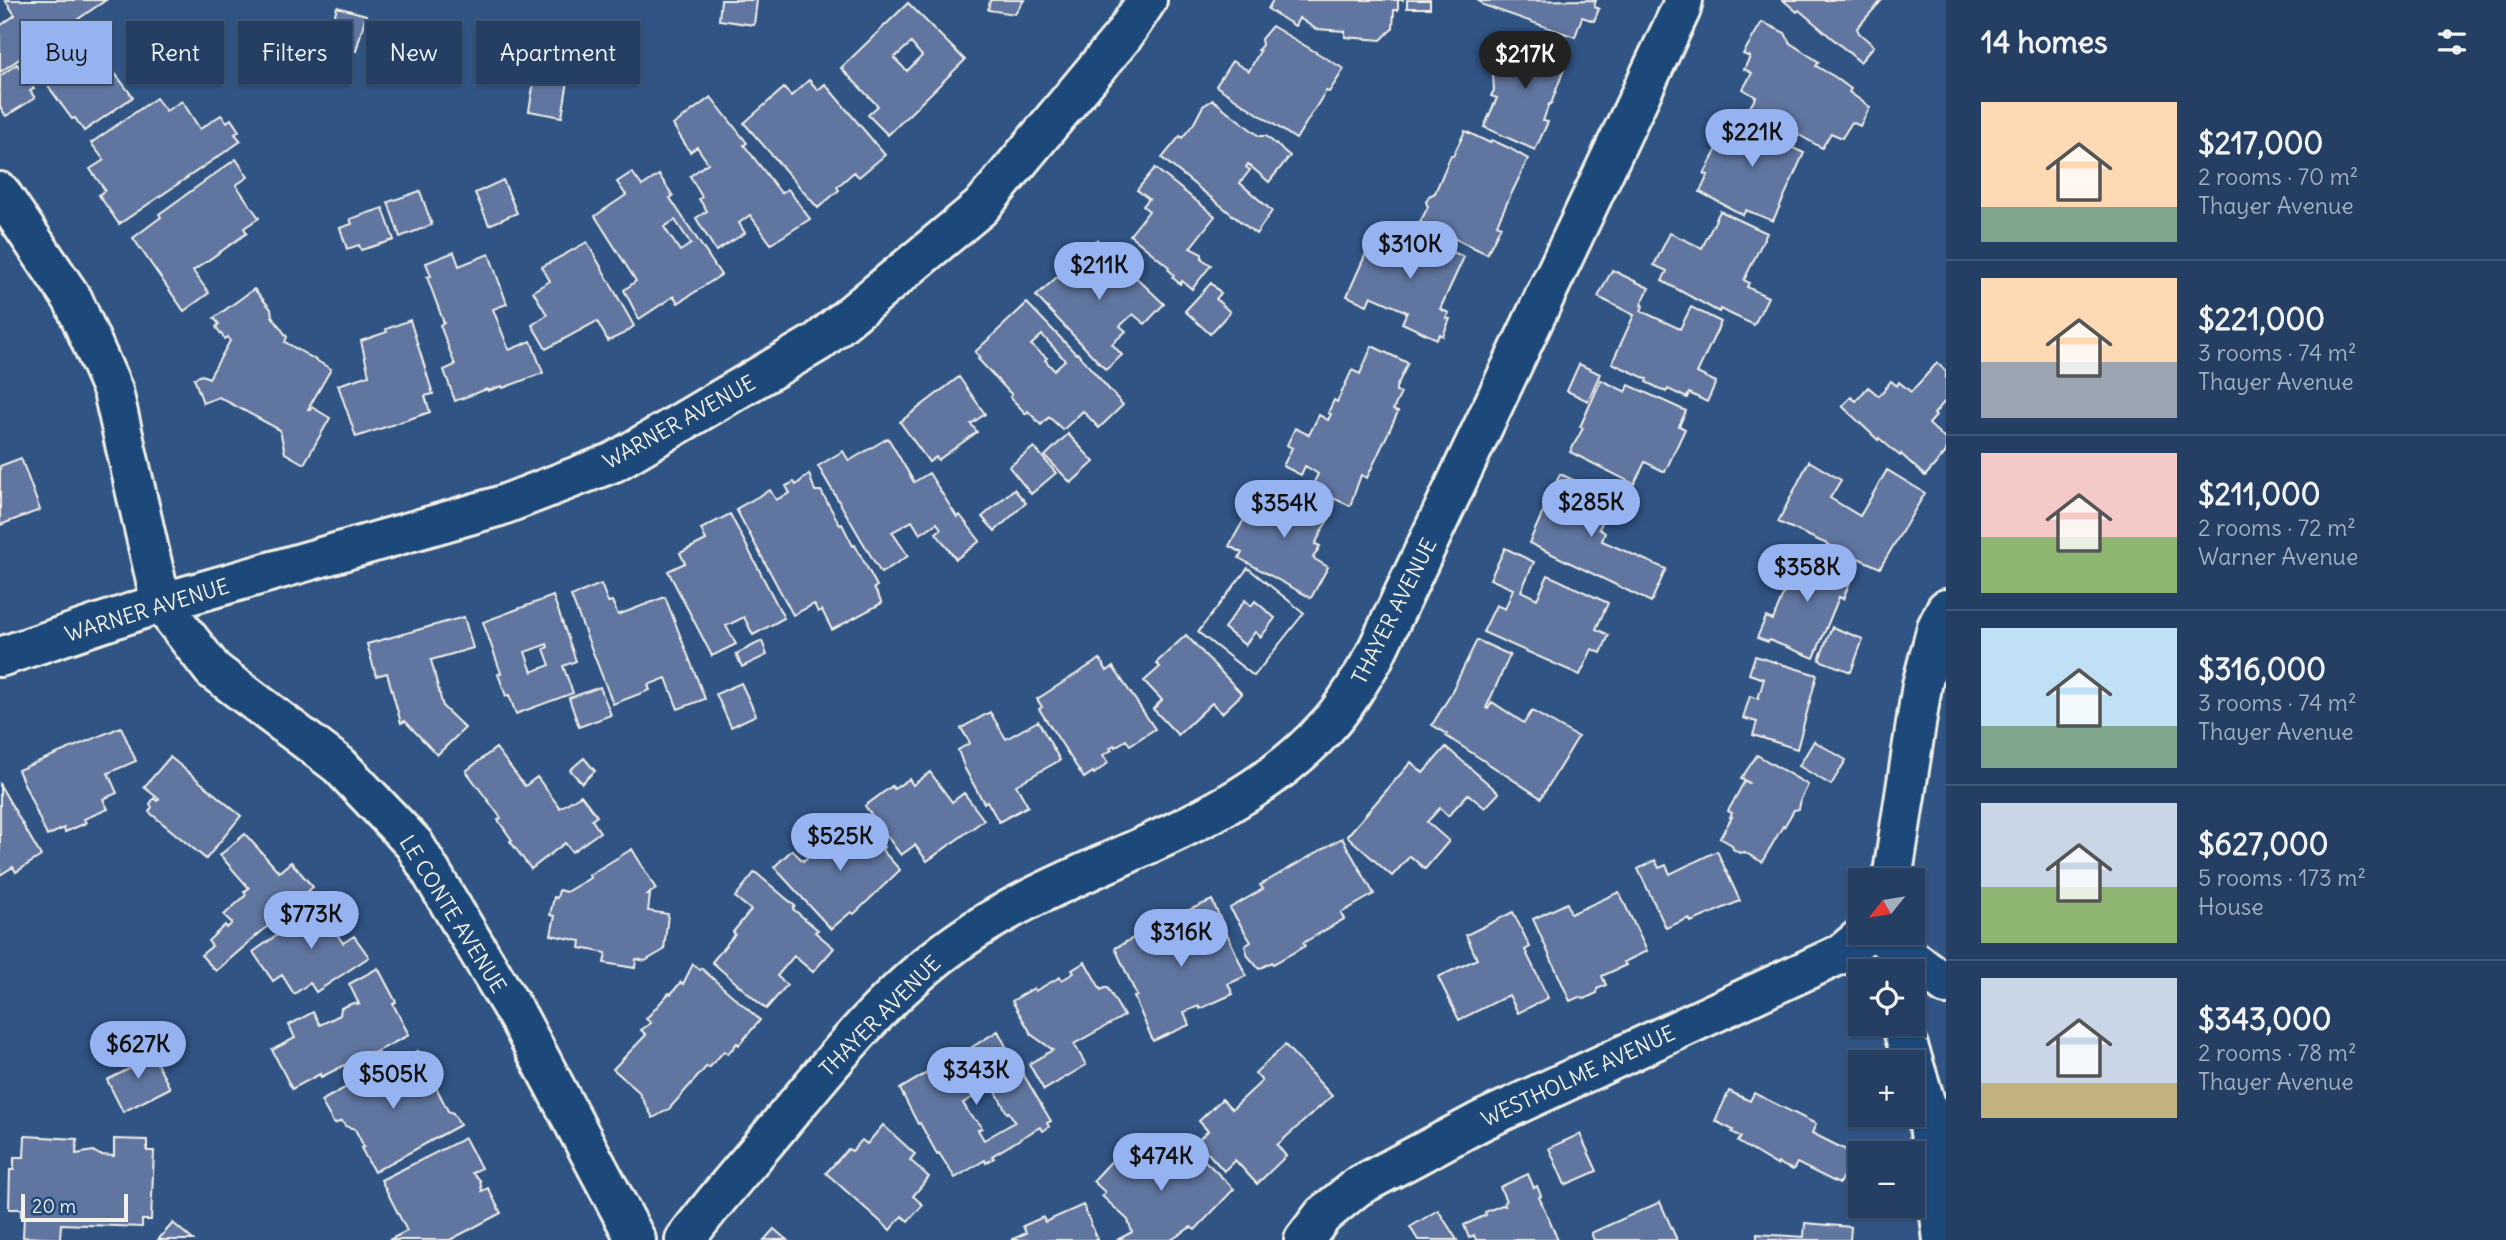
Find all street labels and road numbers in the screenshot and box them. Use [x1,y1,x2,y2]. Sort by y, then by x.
street label: WARNER AVENUE [598,369,760,475]
street label: THAYER AVENUE [1346,533,1442,689]
street label: WARNER AVENUE [62,572,232,648]
street label: LE CONTE AVENUE [394,830,512,998]
street label: THAYER AVENUE [814,950,946,1082]
street label: WESTHOLME AVENUE [1477,1019,1679,1133]

